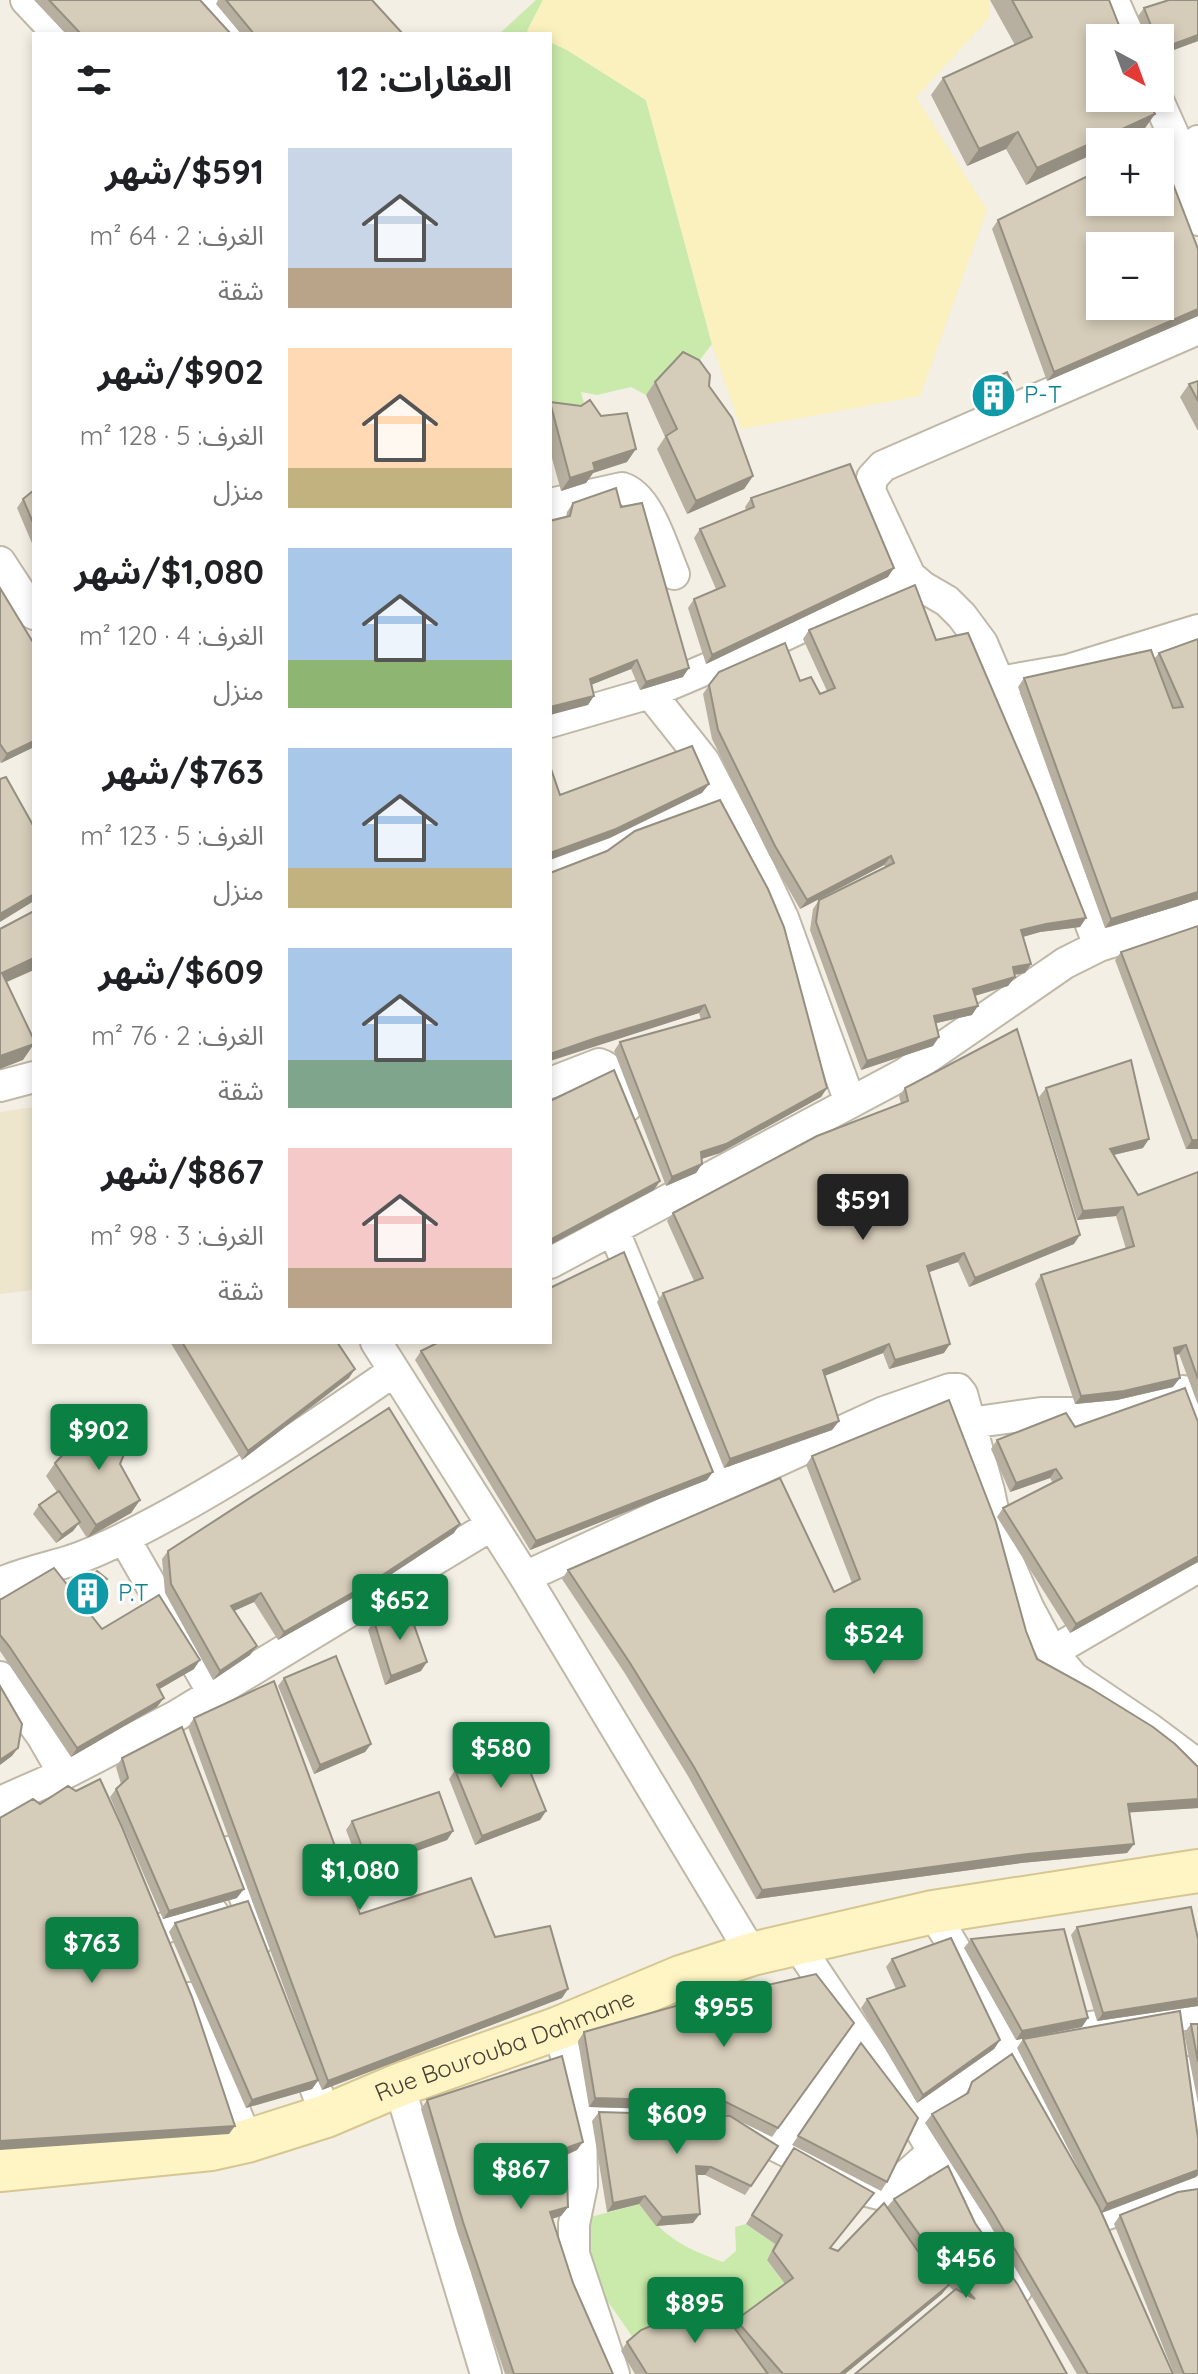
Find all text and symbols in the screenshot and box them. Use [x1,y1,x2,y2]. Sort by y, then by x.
north arrow [1086,24,1174,112]
map controls [1086,24,1174,320]
text: العقارات: 12 [337,57,512,100]
icon: filters [72,58,116,102]
button: + [1086,128,1174,216]
text: $591/شهر [105,150,264,193]
icon: home [352,180,448,276]
text: الغرف: 2 · 64 m² [90,219,264,252]
button: − [1086,232,1174,320]
text: شقة [218,274,264,307]
text: $902/شهر [98,350,264,393]
building icon: P-T [969,371,1017,419]
place label: P-T [1024,379,1062,409]
icon: home [352,380,448,476]
text: الغرف: 5 · 128 m² [80,419,264,452]
text: منزل [213,474,264,507]
text: $1,080/شهر [74,550,264,593]
icon: home [352,580,448,676]
text: الغرف: 4 · 120 m² [79,619,264,652]
text: منزل [213,674,264,707]
text: $763/شهر [103,750,264,793]
icon: home [352,780,448,876]
text: الغرف: 5 · 123 m² [80,819,264,852]
text: منزل [213,874,264,907]
text: $609/شهر [98,950,264,993]
icon: home [352,980,448,1076]
text: الغرف: 2 · 76 m² [91,1019,264,1052]
text: شقة [218,1074,264,1107]
text: $867/شهر [101,1150,264,1193]
pin: $591 [816,1174,910,1242]
icon: home [352,1180,448,1276]
text: $591 [835,1183,891,1216]
text: الغرف: 3 · 98 m² [90,1219,264,1252]
text: شقة [218,1274,264,1307]
pin: $902 [52,1404,146,1472]
text: $902 [68,1413,130,1446]
building icon: P.T [63,1569,111,1617]
pin: $652 [353,1574,447,1642]
place label: P.T [118,1577,149,1607]
text: $652 [370,1583,430,1616]
pin: $524 [827,1608,921,1676]
text: $524 [844,1617,904,1650]
pin: $580 [454,1722,548,1790]
text: $580 [471,1731,531,1764]
pin: $1,080 [295,1844,425,1912]
text: $1,080 [321,1853,399,1886]
pin: $763 [45,1917,139,1985]
text: $763 [63,1926,121,1959]
pin: $955 [677,1981,771,2049]
street label: Rue Bourouba Dahmane [370,1982,639,2108]
text: $955 [694,1990,754,2023]
pin: $609 [630,2088,724,2156]
text: $609 [647,2097,707,2130]
pin: $867 [474,2143,568,2211]
text: $867 [492,2152,550,2185]
pin: $456 [919,2232,1013,2300]
text: $456 [936,2241,996,2274]
pin: $895 [648,2277,742,2345]
text: $895 [665,2286,725,2319]

